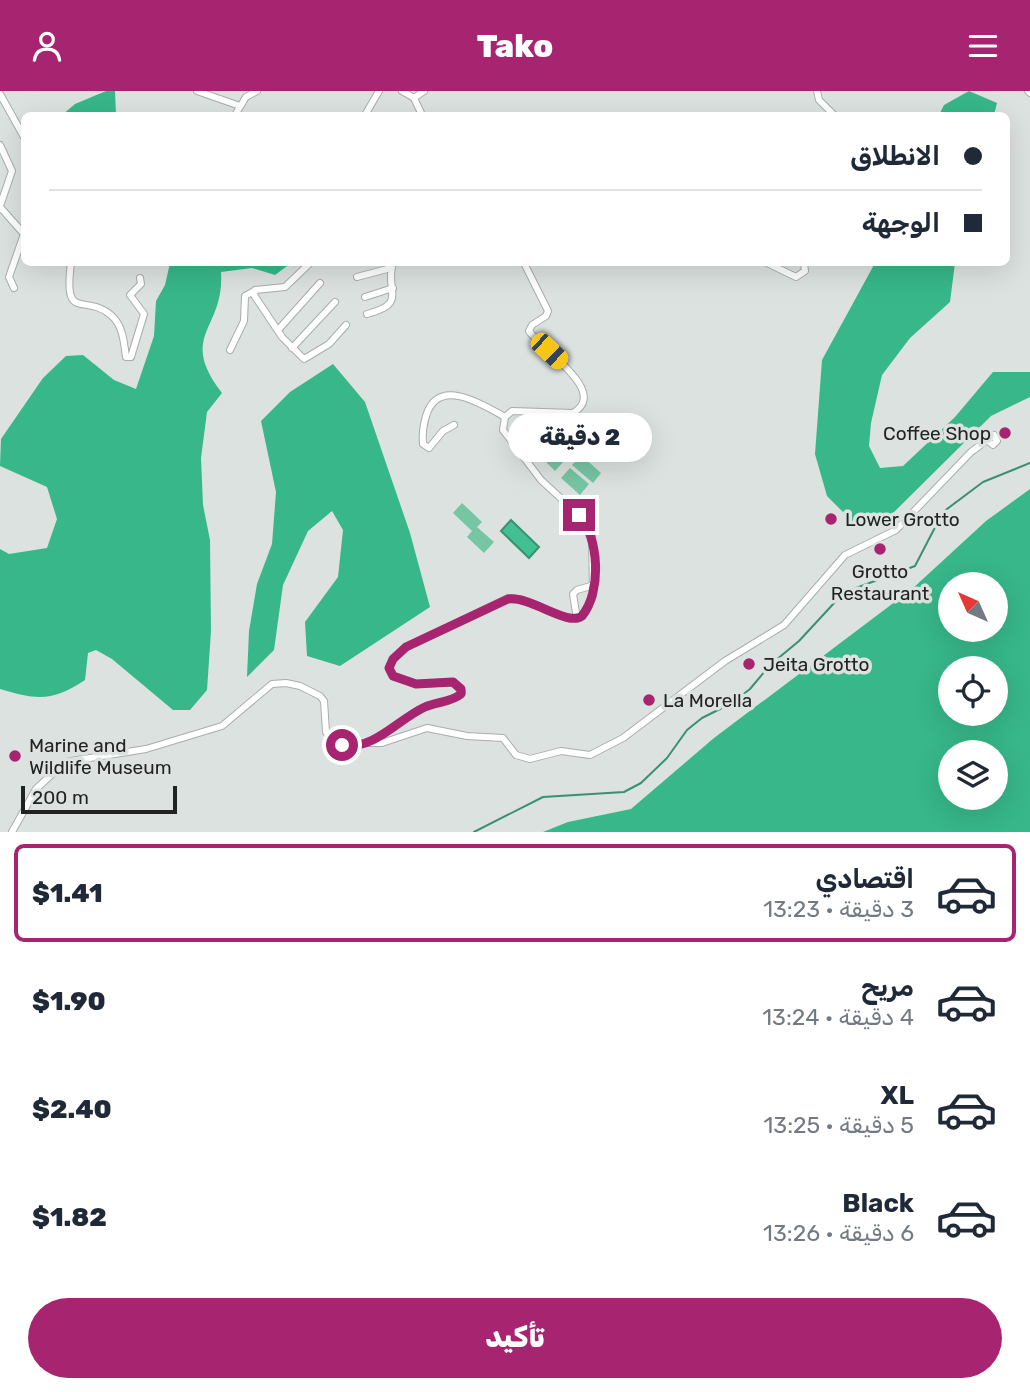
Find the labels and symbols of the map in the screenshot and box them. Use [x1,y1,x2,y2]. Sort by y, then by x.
car [527,329,572,373]
callout: 2 دقيقة [507,413,651,463]
place label: Coffee Shop [883,422,991,445]
marker: Coffee Shop [997,425,1013,441]
route end [563,499,595,531]
place label: Lower Grotto [845,508,960,531]
marker: Lower Grotto [823,511,839,527]
marker: Grotto Restaurant [872,541,888,557]
place label: Grotto Restaurant [831,560,930,605]
north arrow [938,572,1008,642]
place label: Jeita Grotto [763,653,869,676]
marker: Jeita Grotto [741,656,757,672]
place label: La Morella [663,689,752,712]
marker: La Morella [641,692,657,708]
route start [326,729,358,761]
place label: Marine and Wildlife Museum [29,734,172,779]
marker: Marine and Wildlife Museum [7,748,23,764]
scale bar [21,783,177,815]

